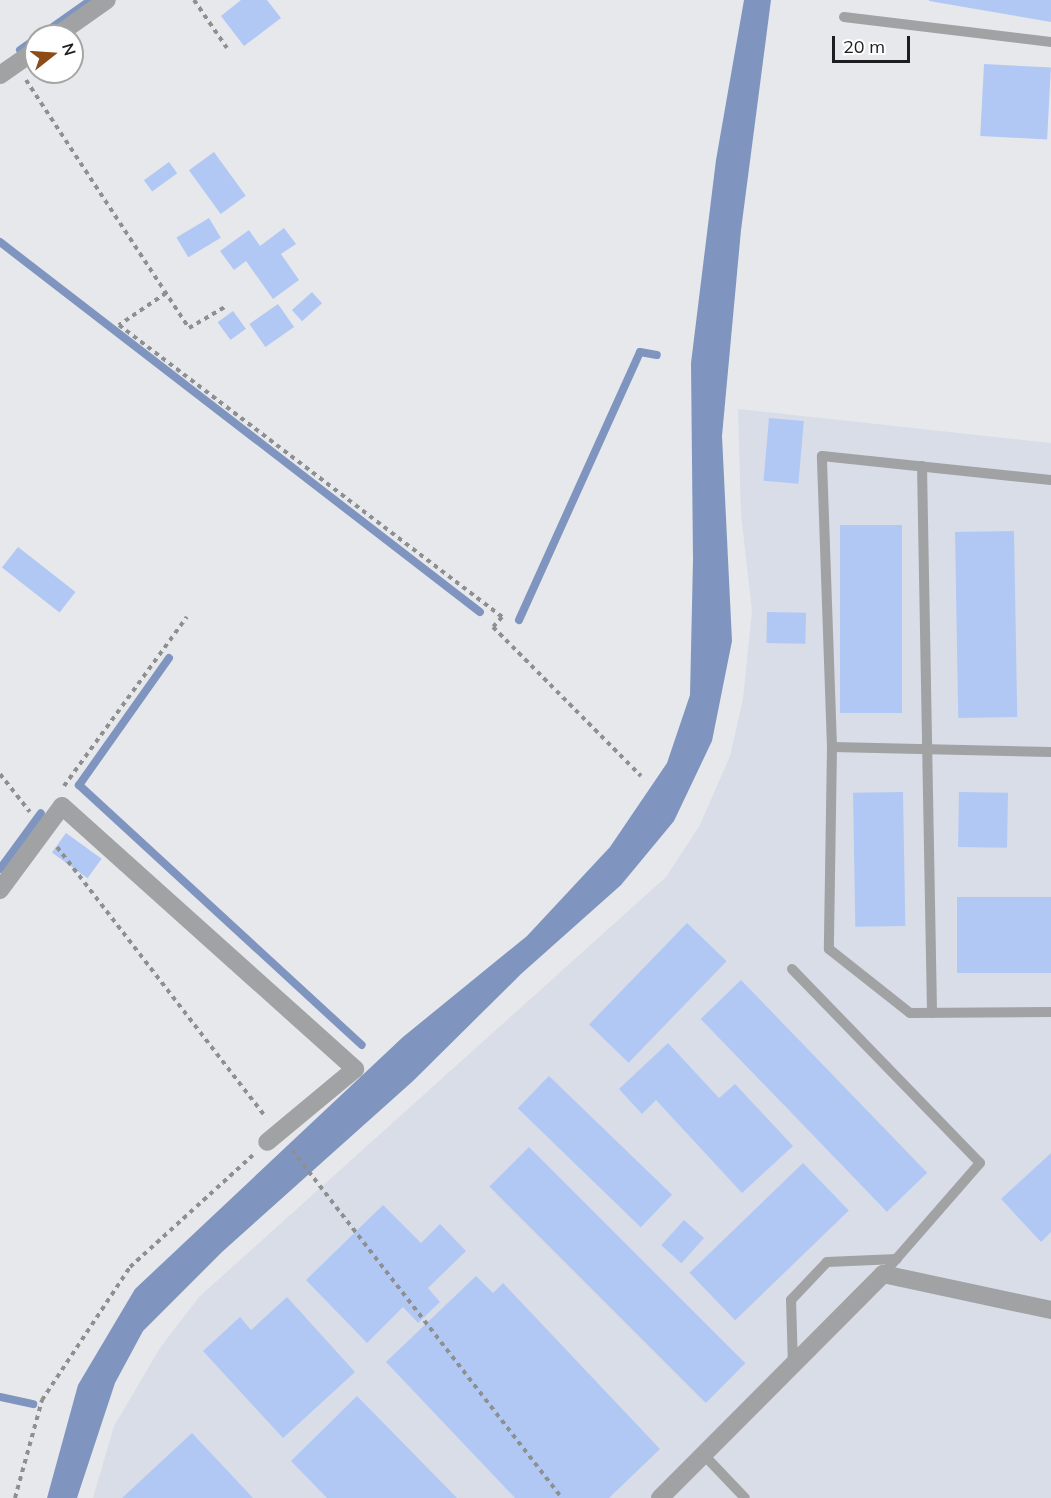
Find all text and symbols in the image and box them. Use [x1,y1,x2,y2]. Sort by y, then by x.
north arrow [24,24,84,84]
scale bar [835,24,913,62]
text: 20 m [843,35,885,58]
text: N [58,41,81,58]

